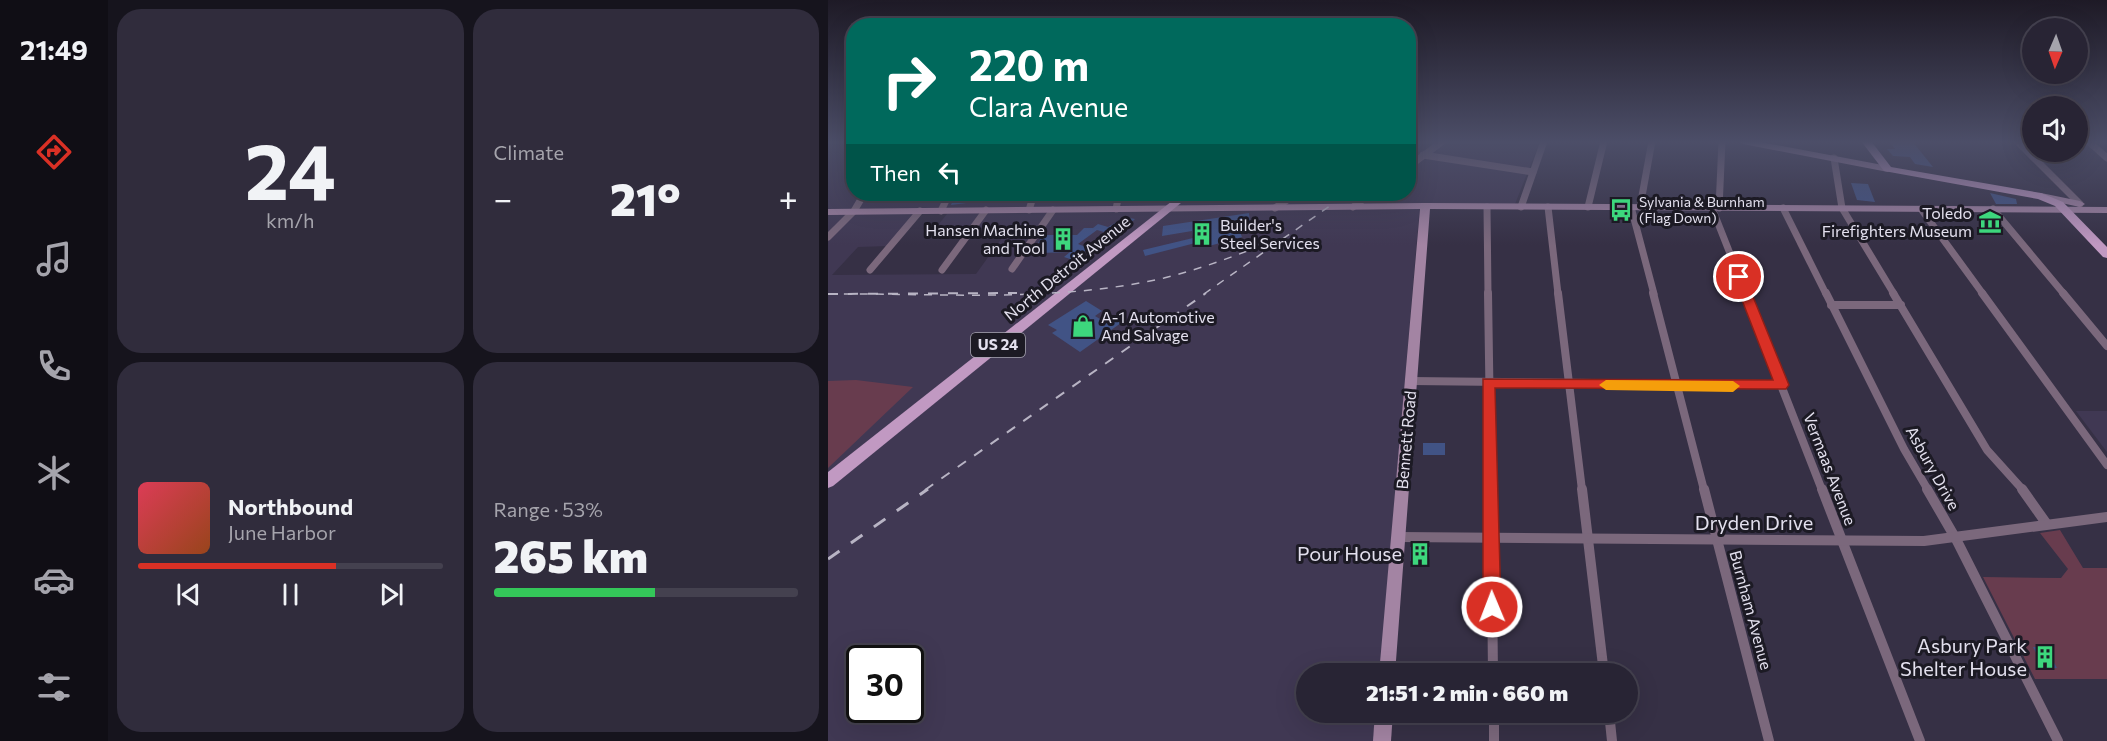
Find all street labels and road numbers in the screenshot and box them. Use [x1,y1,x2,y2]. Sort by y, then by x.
street label: North Detroit Avenue [1000,211,1133,324]
road number: US 24 [971,333,1025,357]
street label: Bennett Road [1392,390,1419,490]
street label: Vermaas Avenue [1800,410,1861,528]
street label: Asbury Drive [1903,422,1964,513]
street label: Dryden Drive [1695,510,1813,534]
street label: Burnham Avenue [1726,548,1777,672]

